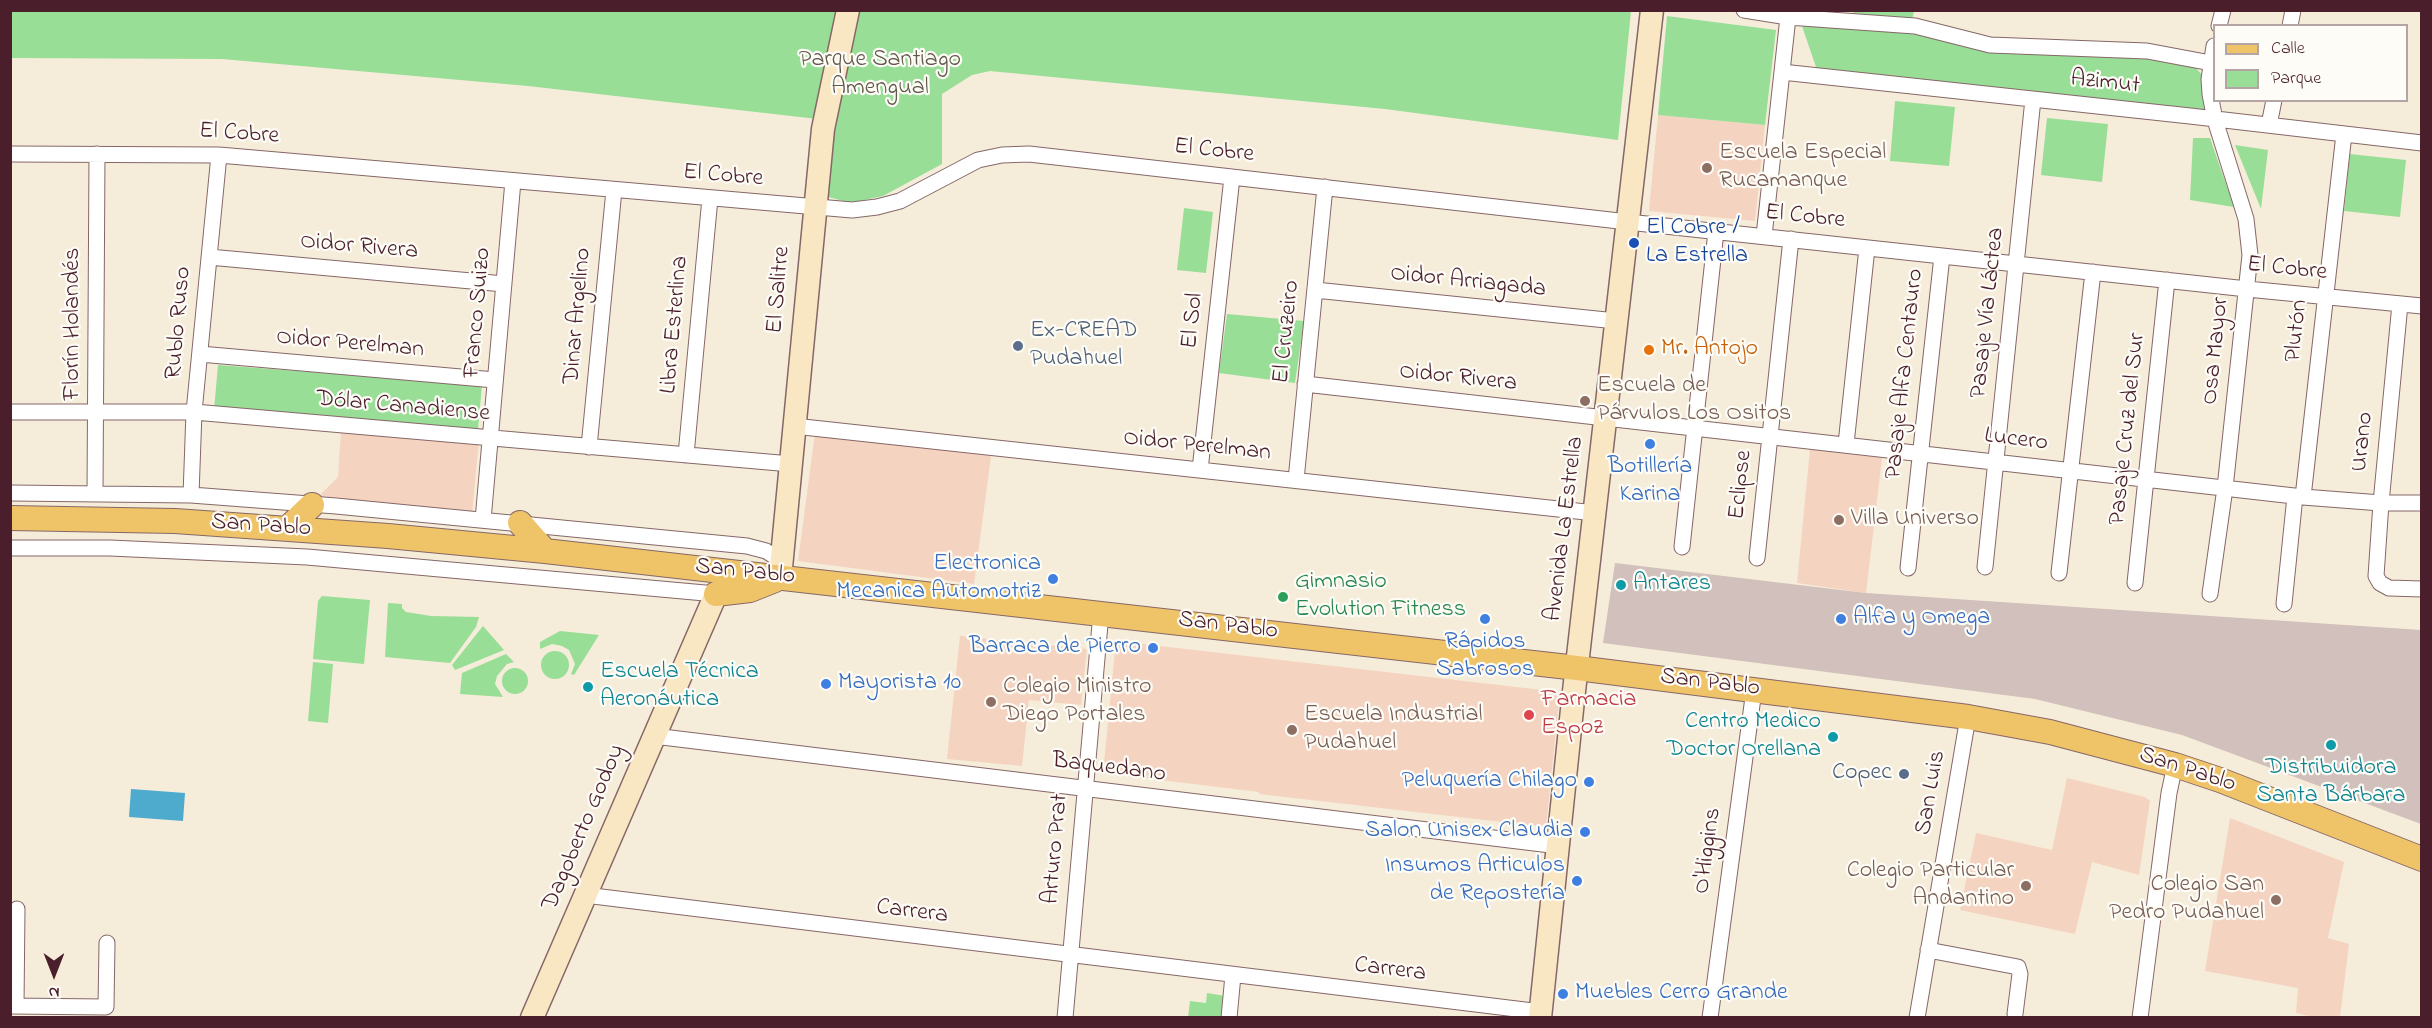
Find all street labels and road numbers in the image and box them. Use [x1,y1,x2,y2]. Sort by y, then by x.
street label: Azimut [2069,66,2141,102]
street label: El Cobre [198,118,280,152]
street label: El Cobre [1173,133,1255,171]
street label: El Cobre [682,159,764,195]
street label: El Cobre [1764,199,1846,237]
street label: Pasaje Vía Láctea [1966,226,2012,400]
street label: Oidor Rivera [299,229,419,267]
street label: El Salitre [762,245,798,335]
street label: Franco Suizo [459,247,499,379]
street label: Dinar Argelino [559,247,599,385]
street label: Florín Holandés [60,248,88,400]
street label: El Cobre [2246,251,2328,289]
street label: Libra Esterlina [656,255,696,395]
street label: Oidor Arriagada [1389,260,1547,306]
street label: Rublo Ruso [161,265,199,381]
street label: Pasaje Alfa Centauro [1881,267,1931,481]
street label: El Cruzeiro [1268,279,1308,385]
street label: El Sol [1177,292,1211,350]
street label: Osa Mayor [2197,296,2237,406]
street label: Plutón [2280,298,2316,364]
street label: Oidor Perelman [275,324,425,366]
street label: Pasaje Cruz del Sur [2105,331,2153,527]
street label: Oidor Rivera [1398,359,1518,399]
street label: Dólar Canadiense [315,386,491,430]
street label: Urano [2347,411,2381,473]
street label: Lucero [1983,423,2049,459]
street label: Oidor Perelman [1122,425,1272,469]
street label: Avenida La Estrella [1540,435,1592,623]
street label: Eclipse [1724,449,1760,521]
street label: San Pablo [210,509,312,545]
street label: San Pablo [694,553,796,593]
street label: San Pablo [1177,607,1279,647]
street label: San Pablo [1659,664,1761,704]
street label: Dagoberto Godoy [537,741,633,915]
street label: San Pablo [2135,742,2239,800]
street label: Baquedano [1051,748,1167,790]
street label: San Luis [1910,749,1954,837]
street label: Arturo Prat [1038,793,1076,905]
street label: O'Higgins [1689,806,1729,896]
street label: Carrera [874,894,950,932]
street label: Carrera [1352,952,1428,990]

